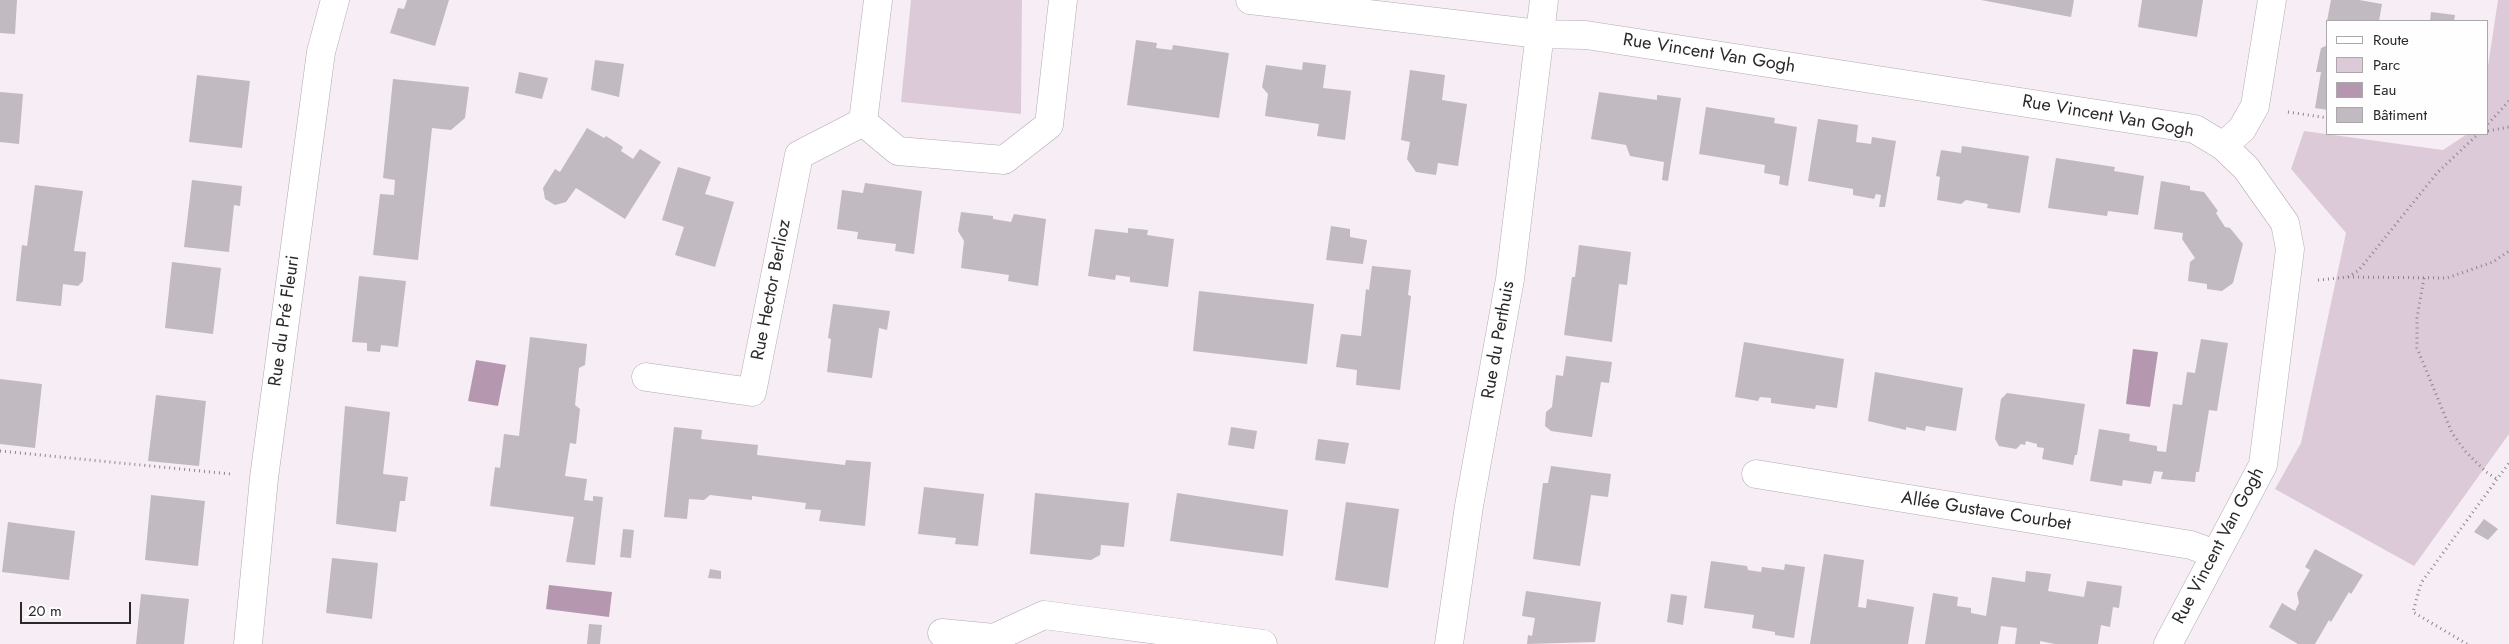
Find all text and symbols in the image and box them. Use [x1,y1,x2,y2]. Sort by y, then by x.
legend [2326,20,2489,135]
text: Route [2373,29,2409,51]
street label: Rue Vincent Van Gogh [1621,30,1797,78]
text: Parc [2373,54,2400,76]
text: Eau [2373,79,2396,101]
street label: Rue Vincent Van Gogh [2020,91,2196,143]
text: Bâtiment [2373,104,2427,126]
street label: Rue Hector Berlioz [748,218,796,362]
street label: Rue du Pré Fleuri [265,254,305,388]
street label: Rue du Perthuis [1478,279,1520,401]
street label: Rue Vincent Van Gogh [2169,464,2269,628]
street label: Allée Gustave Courbet [1900,488,2072,536]
scale bar [22,592,134,624]
text: 20 m [28,600,62,622]

